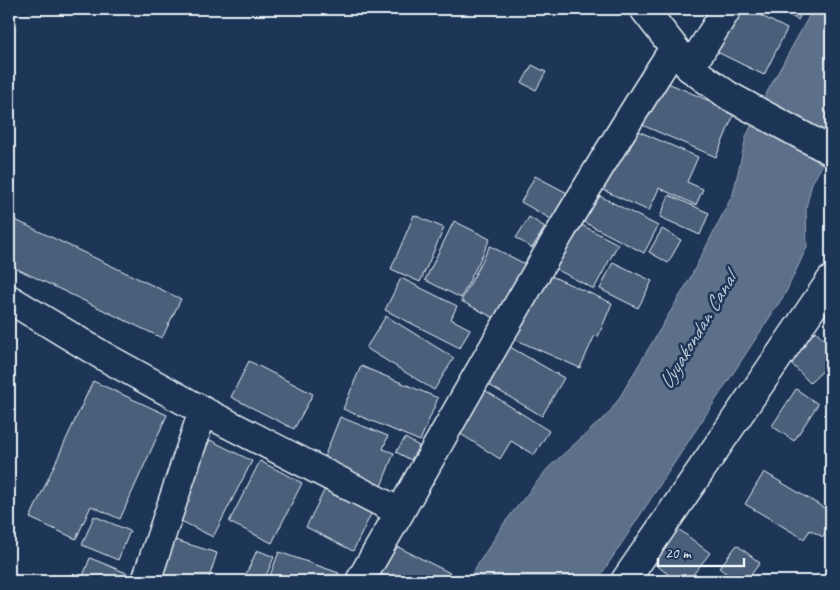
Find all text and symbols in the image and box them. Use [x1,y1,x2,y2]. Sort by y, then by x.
water label: Uyyakondan Canal [652,263,745,394]
scale bar [658,535,744,567]
text: 20 m [665,544,692,563]

